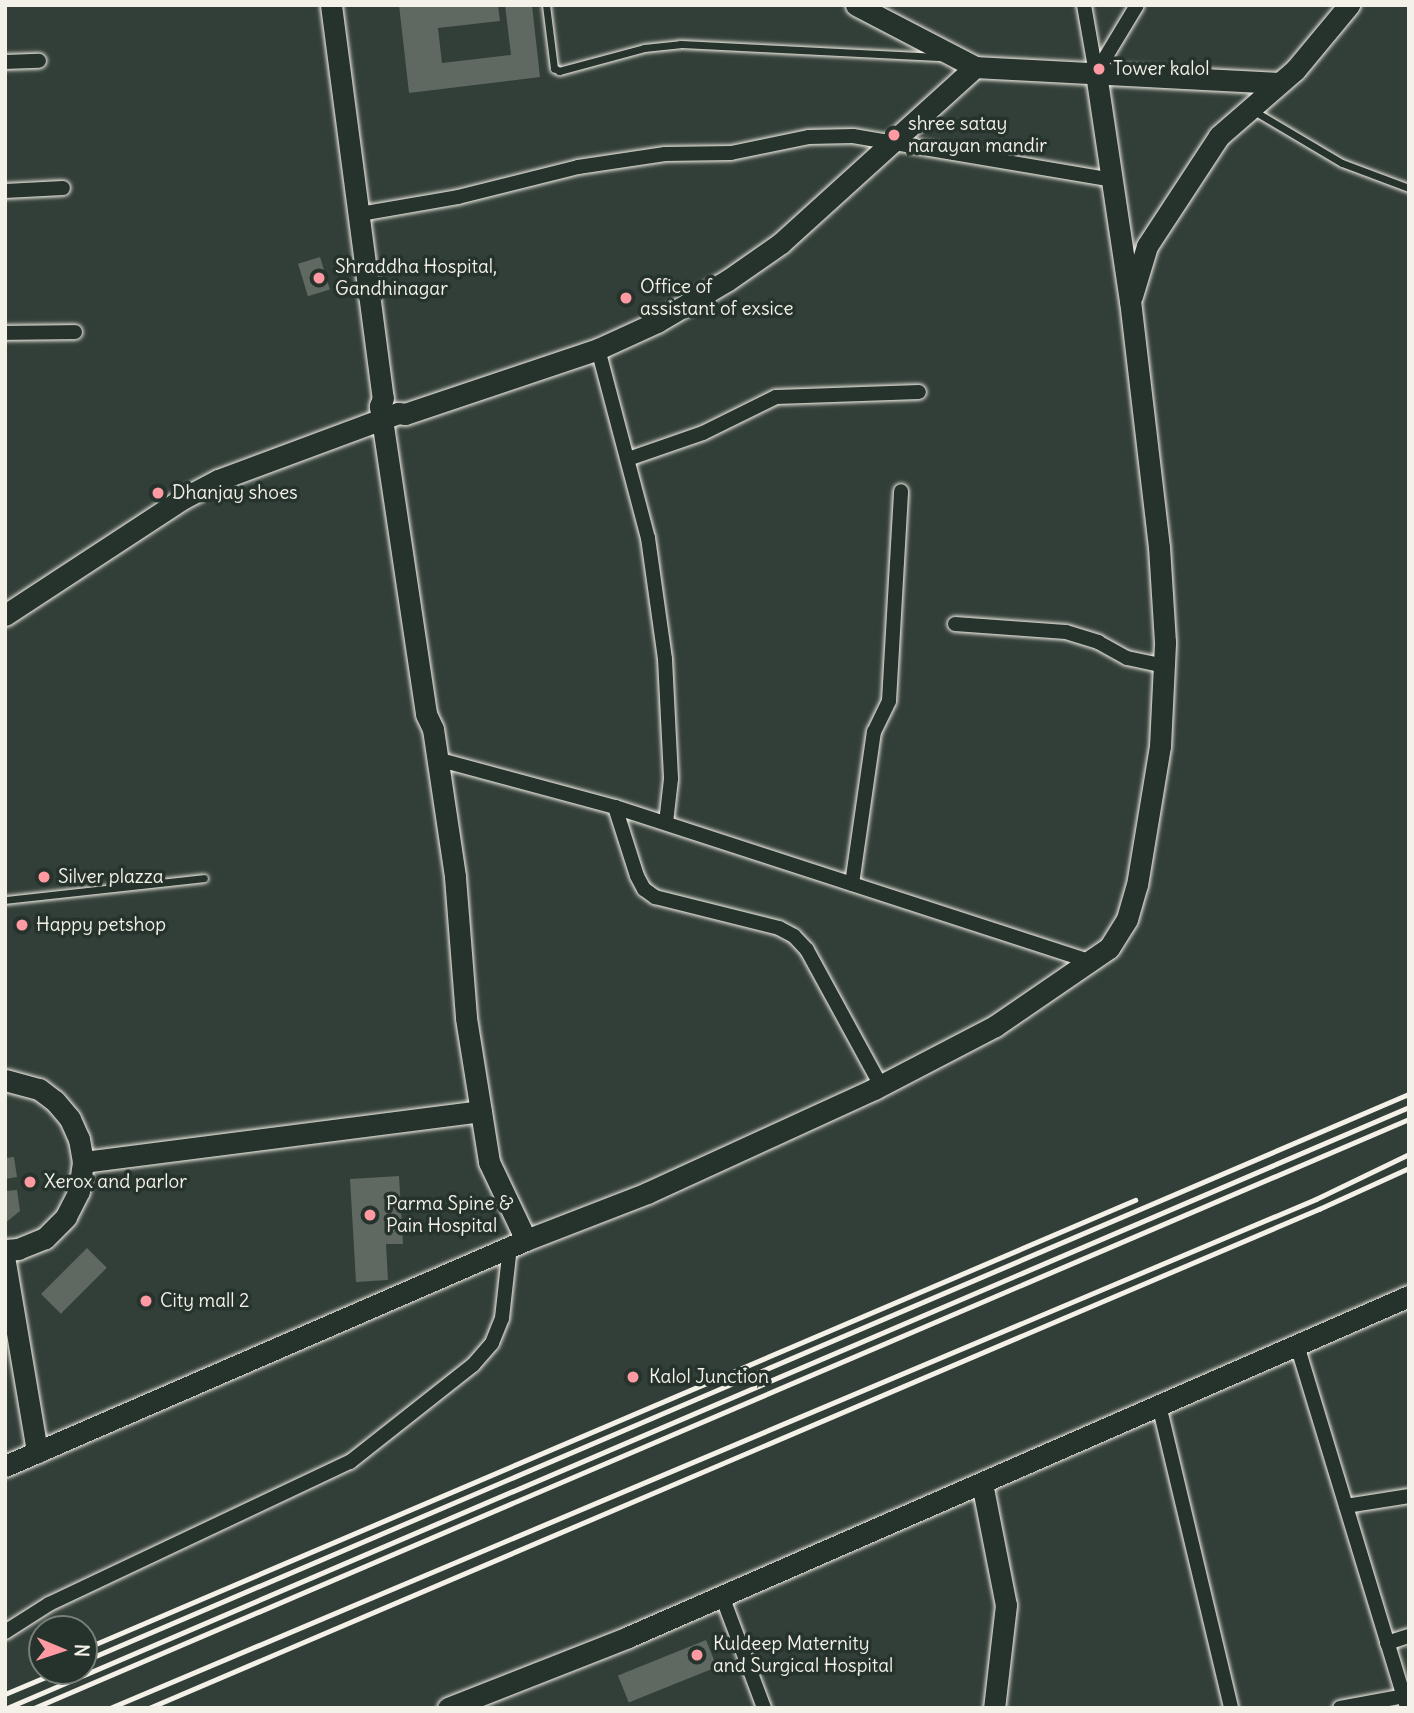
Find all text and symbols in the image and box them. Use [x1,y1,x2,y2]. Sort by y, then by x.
place label: Tower kalol [1113,58,1209,80]
marker: Tower kalol [1091,61,1107,77]
place label: shree satay narayan mandir [908,113,1047,157]
marker: shree satay narayan mandir [886,127,902,143]
place label: Shraddha Hospital, Gandhinagar [335,256,497,300]
marker: Shraddha Hospital, Gandhinagar [309,268,329,288]
place label: Office of assistant of exsice [640,276,793,320]
marker: Office of assistant of exsice [618,290,634,306]
place label: Dhanjay shoes [172,482,298,504]
marker: Dhanjay shoes [150,485,166,501]
place label: Silver plazza [58,866,164,888]
marker: Silver plazza [36,869,52,885]
place label: Happy petshop [36,914,166,936]
marker: Happy petshop [14,917,30,933]
place label: Xerox and parlor [44,1171,187,1193]
marker: Xerox and parlor [22,1174,38,1190]
place label: Parma Spine & Pain Hospital [386,1193,514,1237]
marker: Parma Spine & Pain Hospital [360,1205,380,1225]
place label: City mall 2 [160,1290,249,1312]
marker: City mall 2 [138,1293,154,1309]
place label: Kalol Junction [649,1366,769,1388]
marker: Kalol Junction [623,1367,643,1387]
north arrow [28,1615,98,1685]
place label: Kuldeep Maternity and Surgical Hospital [713,1633,893,1677]
text: N [70,1644,94,1658]
marker: Kuldeep Maternity and Surgical Hospital [687,1645,707,1665]

